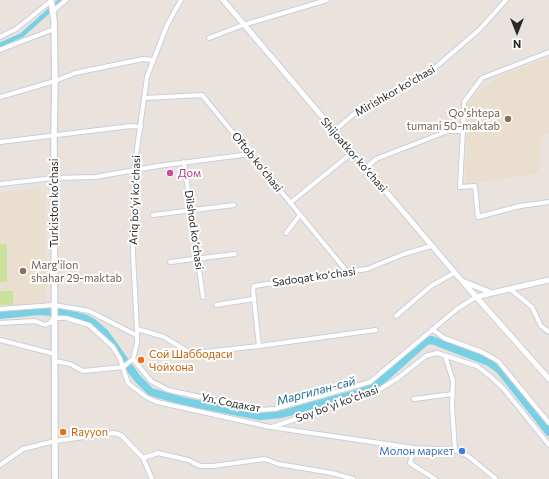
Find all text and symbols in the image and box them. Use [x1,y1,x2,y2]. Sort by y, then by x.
north arrow [497,12,537,52]
text: N [513,38,521,51]
street label: Mirishkor ko'chasi [353,63,437,119]
place label: Qo'shtepa tumani 50-maktab [407,106,500,132]
marker: Qo'shtepa tumani 50-maktab [503,114,513,124]
street label: Shijoatkor koʻchasi [318,115,390,195]
street label: Oftob koʻchasi [229,129,285,195]
street label: Ariq boʻyi koʻchasi [127,155,143,245]
street label: Turkiston ko’chasi [47,158,61,248]
place label: Дом [178,166,201,180]
marker: Дом [165,168,175,178]
street label: Dilshod koʻchasi [182,189,206,271]
place label: Marg'ilon shahar 29-maktab [31,258,122,284]
street label: Sadoqat koʻchasi [271,265,357,289]
marker: Marg'ilon shahar 29-maktab [18,266,28,276]
place label: Сой Шаббодаси Чойхона [149,347,232,373]
marker: Сой Шаббодаси Чойхона [136,355,146,365]
water label: Маргилан-сай [275,374,357,408]
street label: Soy boʻyi koʻchasi [294,383,380,425]
street label: Ул. Содакат [200,391,262,415]
place label: Rayyon [71,425,108,439]
marker: Rayyon [58,427,68,437]
place label: Молон маркет [379,444,454,458]
marker: Молон маркет [457,446,467,456]

